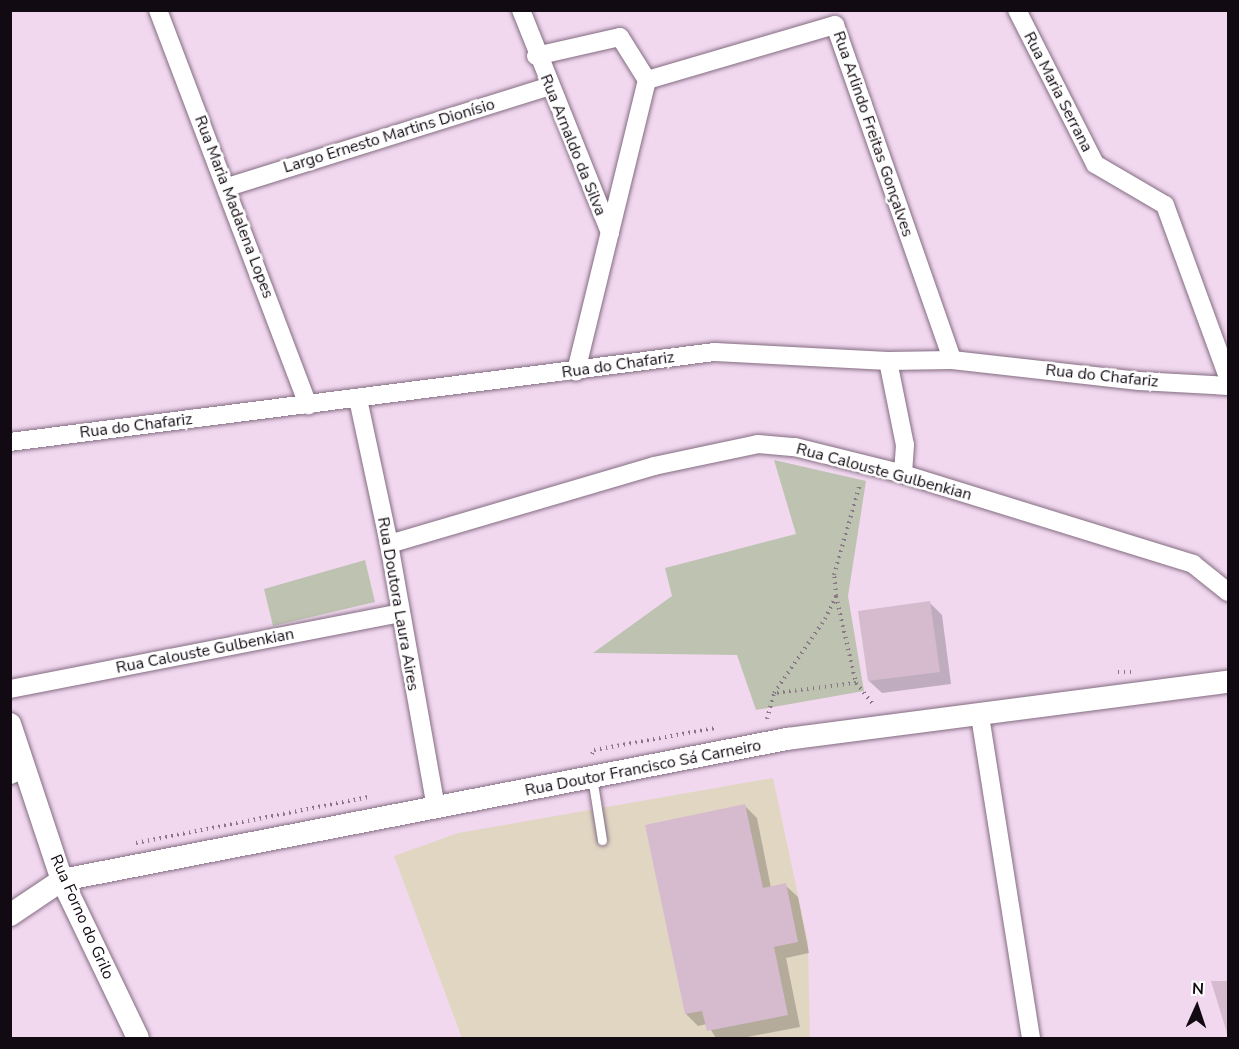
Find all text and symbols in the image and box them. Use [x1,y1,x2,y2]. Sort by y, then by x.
street label: Rua Arlindo Freitas Gonçalves [829,29,917,239]
street label: Rua Maria Serrana [1019,29,1097,155]
street label: Rua Arnaldo da Silva [536,71,610,219]
street label: Largo Ernesto Martins Dionísio [281,95,497,177]
street label: Rua Maria Madalena Lopes [190,113,278,301]
street label: Rua do Chafariz [560,348,676,382]
street label: Rua do Chafariz [1045,361,1159,391]
street label: Rua do Chafariz [78,410,194,442]
street label: Rua Calouste Gulbenkian [794,439,974,505]
street label: Rua Doutora Laura Aires [373,516,423,692]
street label: Rua Calouste Gulbenkian [114,624,296,678]
street label: Rua Doutor Francisco Sá Carneiro [523,736,763,800]
street label: Rua Forno do Grilo [46,852,118,982]
north arrow [1167,977,1227,1037]
text: N [1191,978,1204,1000]

